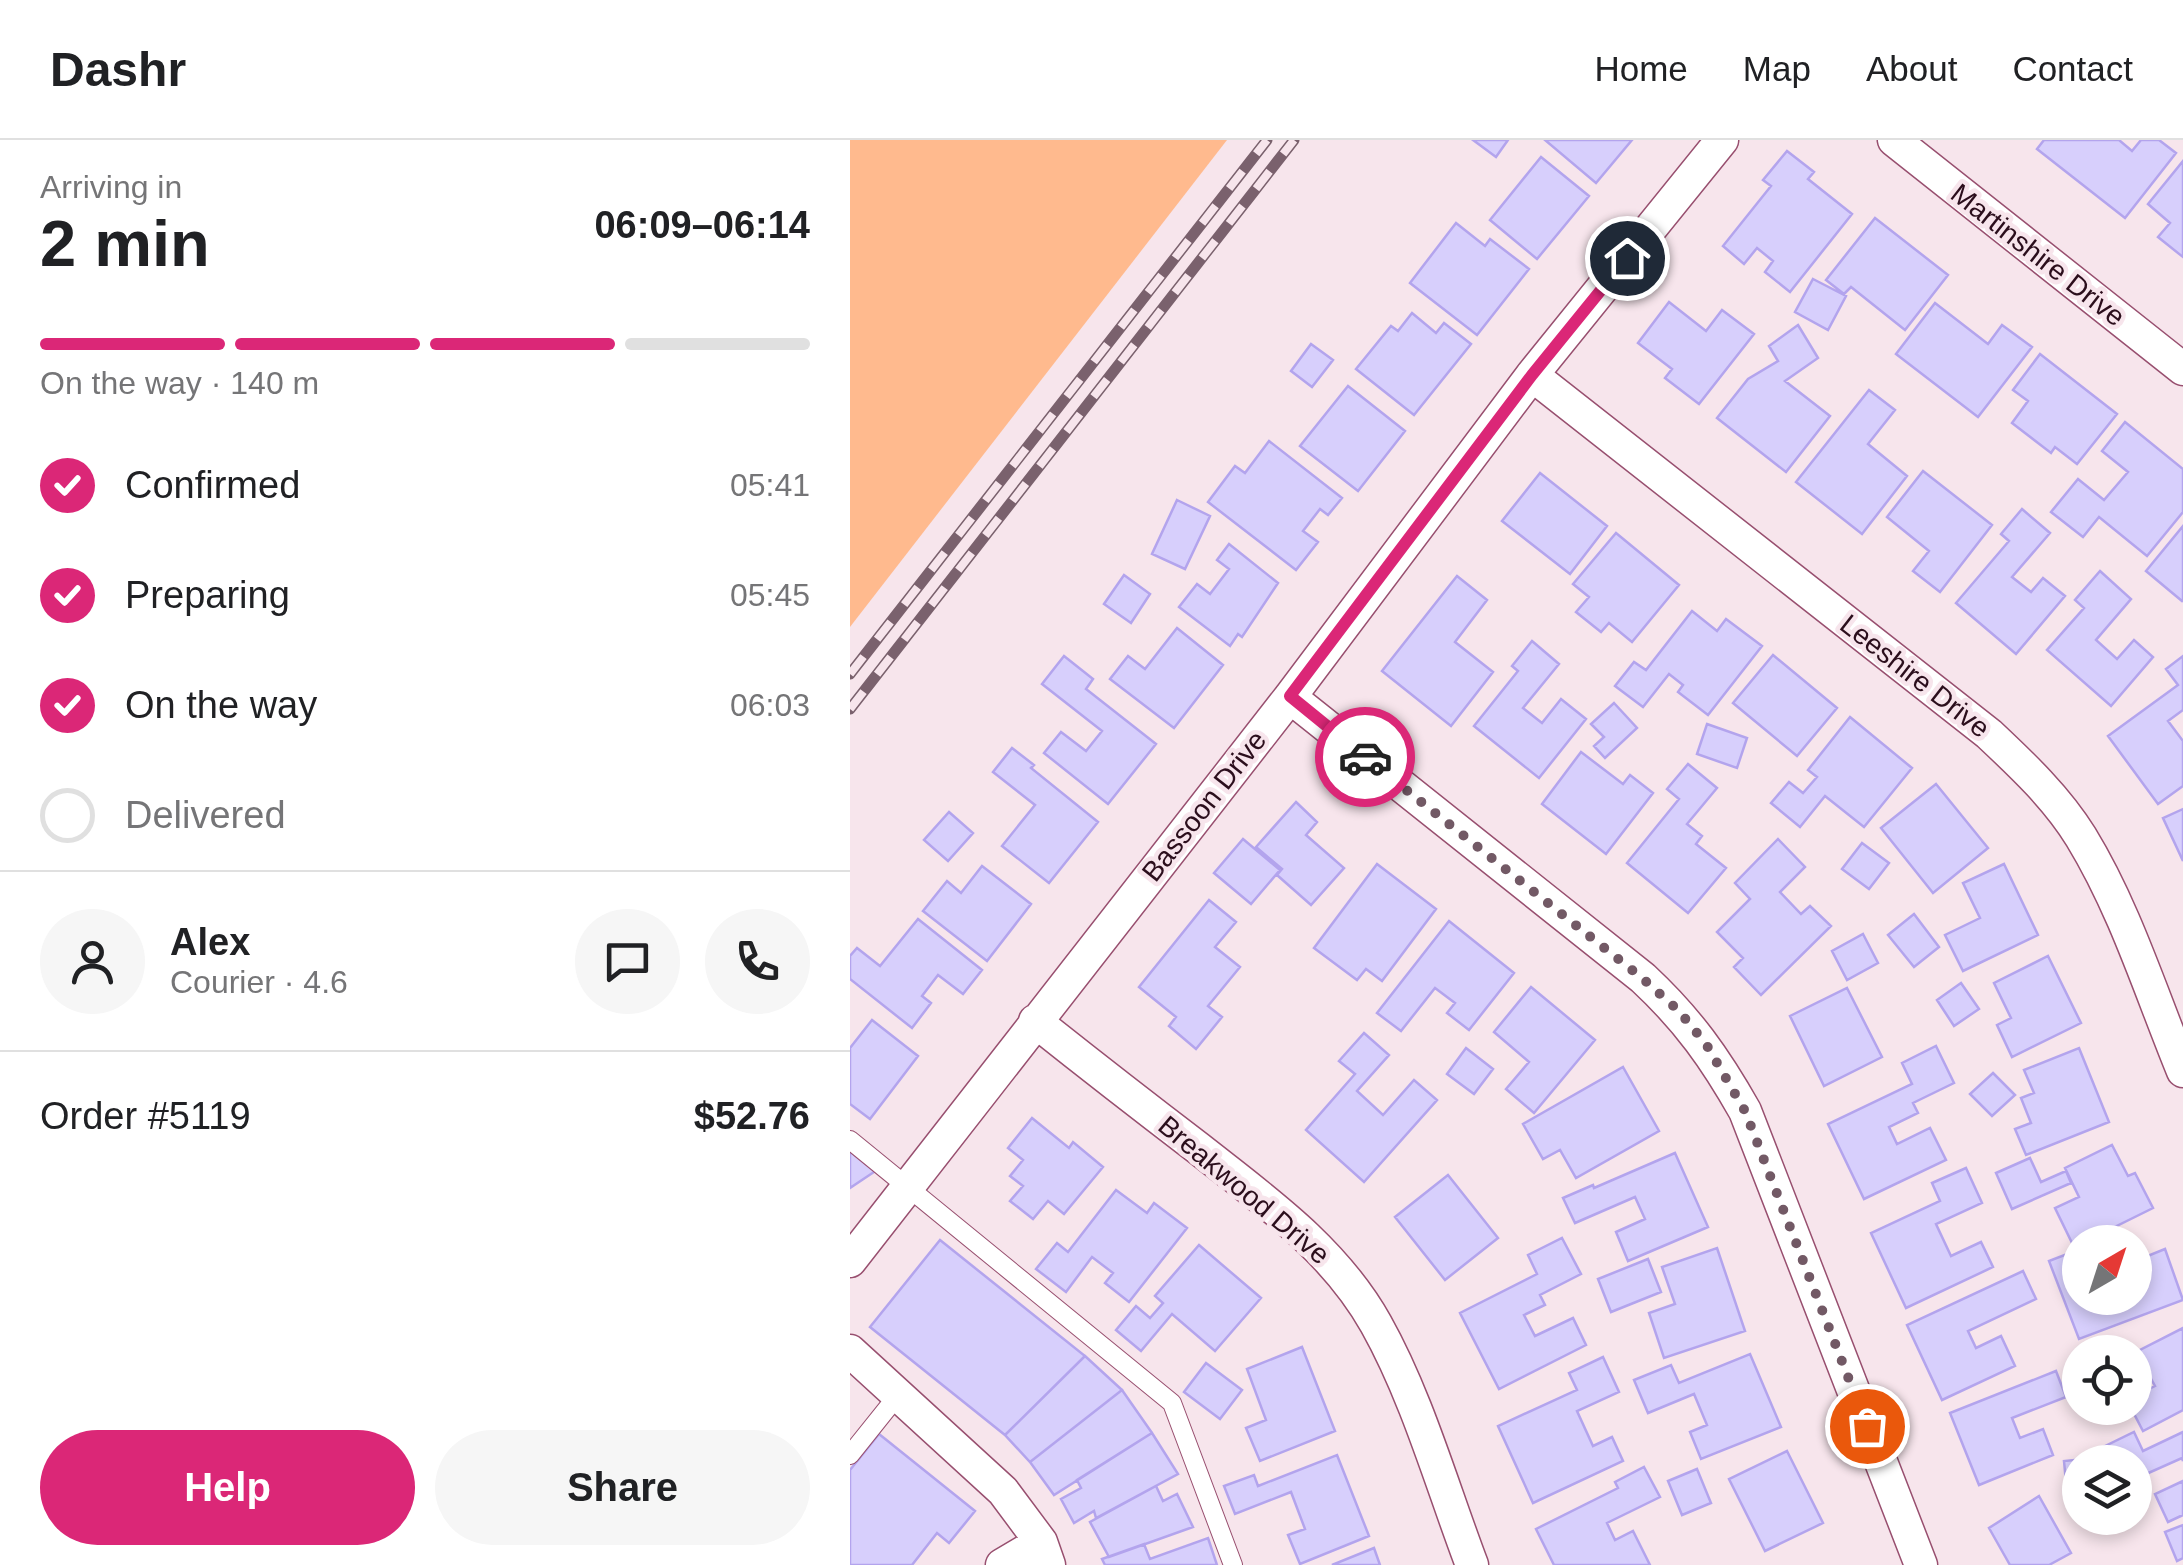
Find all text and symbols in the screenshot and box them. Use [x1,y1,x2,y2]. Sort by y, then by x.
text: Dashr [50,43,186,96]
text: Home [1594,49,1688,88]
text: Map [1743,49,1811,88]
text: About [1866,49,1957,88]
text: Contact [2012,49,2133,88]
text: Arriving in [40,169,182,205]
street label: Martinshire Drive [1945,178,2131,332]
text: 06:09–06:14 [594,204,810,246]
text: 2 min [40,207,210,280]
pin [1585,216,1670,301]
icon: home [1600,231,1655,286]
text: On the way · 140 m [40,365,319,401]
icon: check [40,458,95,513]
text: Confirmed [125,464,300,506]
text: 05:41 [730,467,810,503]
icon: check [40,568,95,623]
text: Preparing [125,574,290,616]
text: 05:45 [730,577,810,613]
street label: Leeshire Drive [1834,608,1996,744]
icon: check [40,678,95,733]
text: On the way [125,684,317,726]
text: 06:03 [730,687,810,723]
courier [1315,707,1415,807]
street label: Bassoon Drive [1136,725,1272,887]
icon: car [1338,730,1393,785]
text: Delivered [125,794,286,836]
button: person [40,909,145,1014]
button: chat [575,909,680,1014]
button: phone [705,909,810,1014]
text: Alex [170,921,250,963]
text: Courier · 4.6 [170,964,348,1000]
text: Order #5119 [40,1095,251,1137]
text: $52.76 [694,1095,810,1137]
street label: Breakwood Drive [1152,1110,1336,1270]
north arrow [2062,1225,2152,1315]
map controls [2062,1225,2152,1535]
button: locate [2062,1335,2152,1425]
pin [1825,1384,1910,1469]
icon: bag [1840,1399,1895,1454]
button: Help [40,1430,415,1545]
button: Share [435,1430,810,1545]
button: layers [2062,1445,2152,1535]

